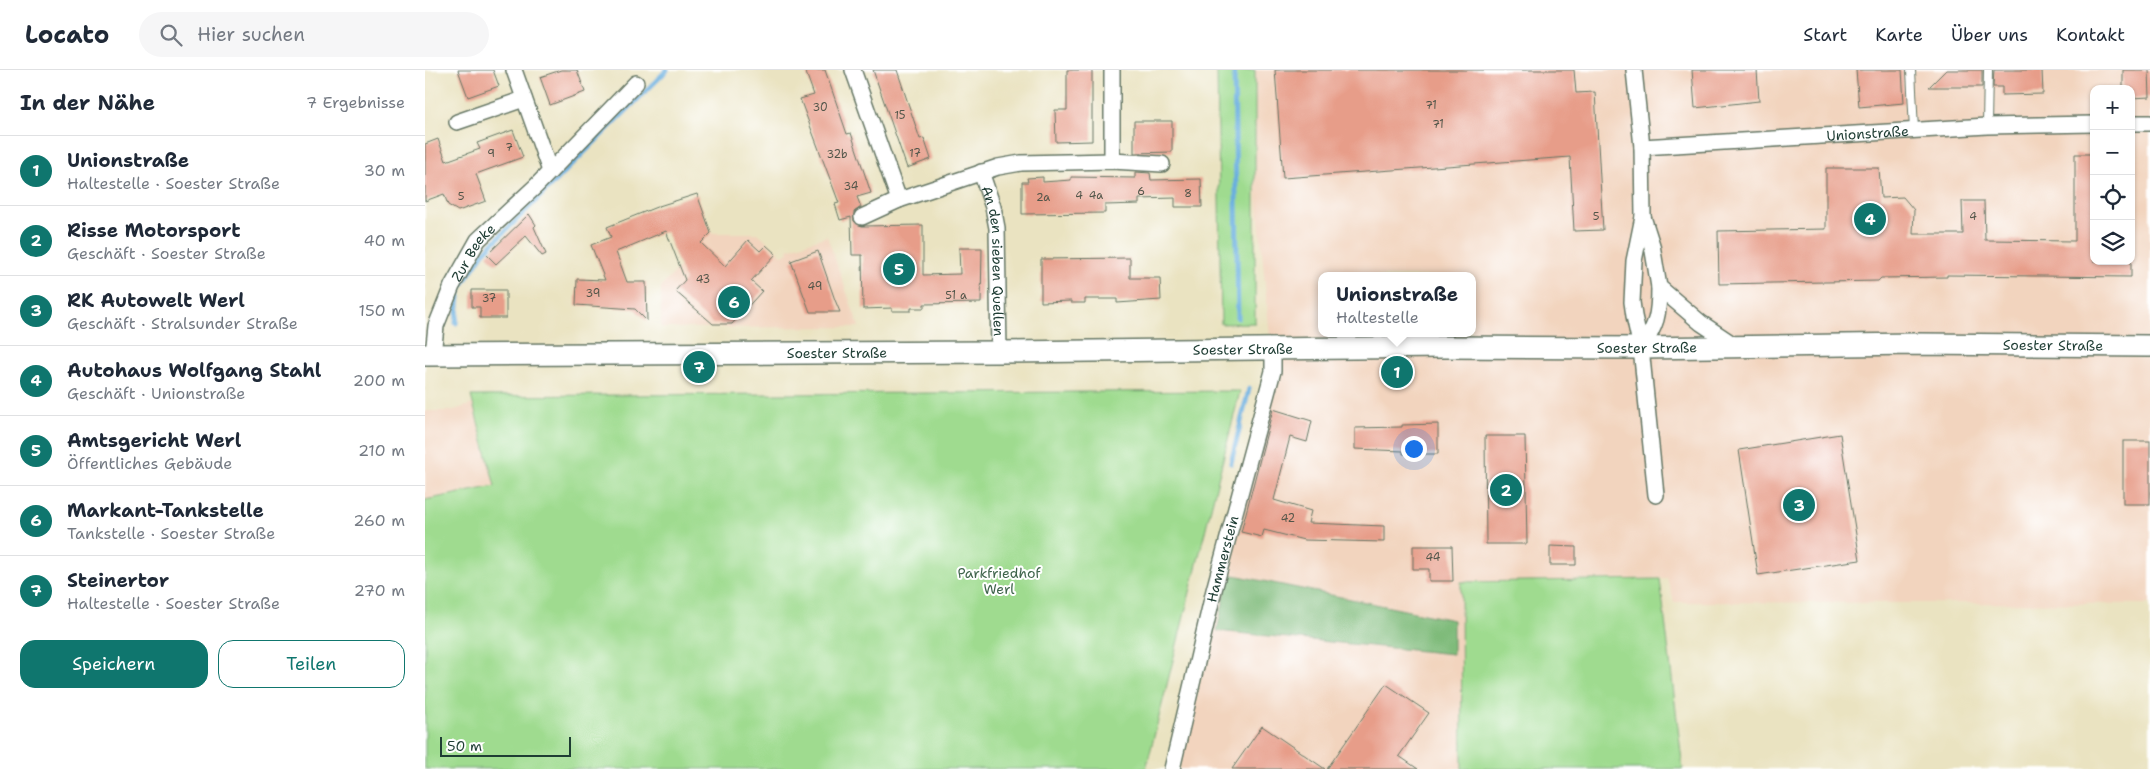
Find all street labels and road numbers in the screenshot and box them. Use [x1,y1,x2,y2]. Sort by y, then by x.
street label: Unionstraße [1826,122,1909,145]
street label: An den sieben Quellen [977,183,1008,337]
street label: Zur Beeke [447,220,499,285]
street label: Soester Straße [2003,336,2103,355]
street label: Soester Straße [1597,338,1697,357]
street label: Soester Straße [1193,340,1293,359]
street label: Soester Straße [787,344,887,362]
street label: Hammerstein [1202,513,1243,604]

